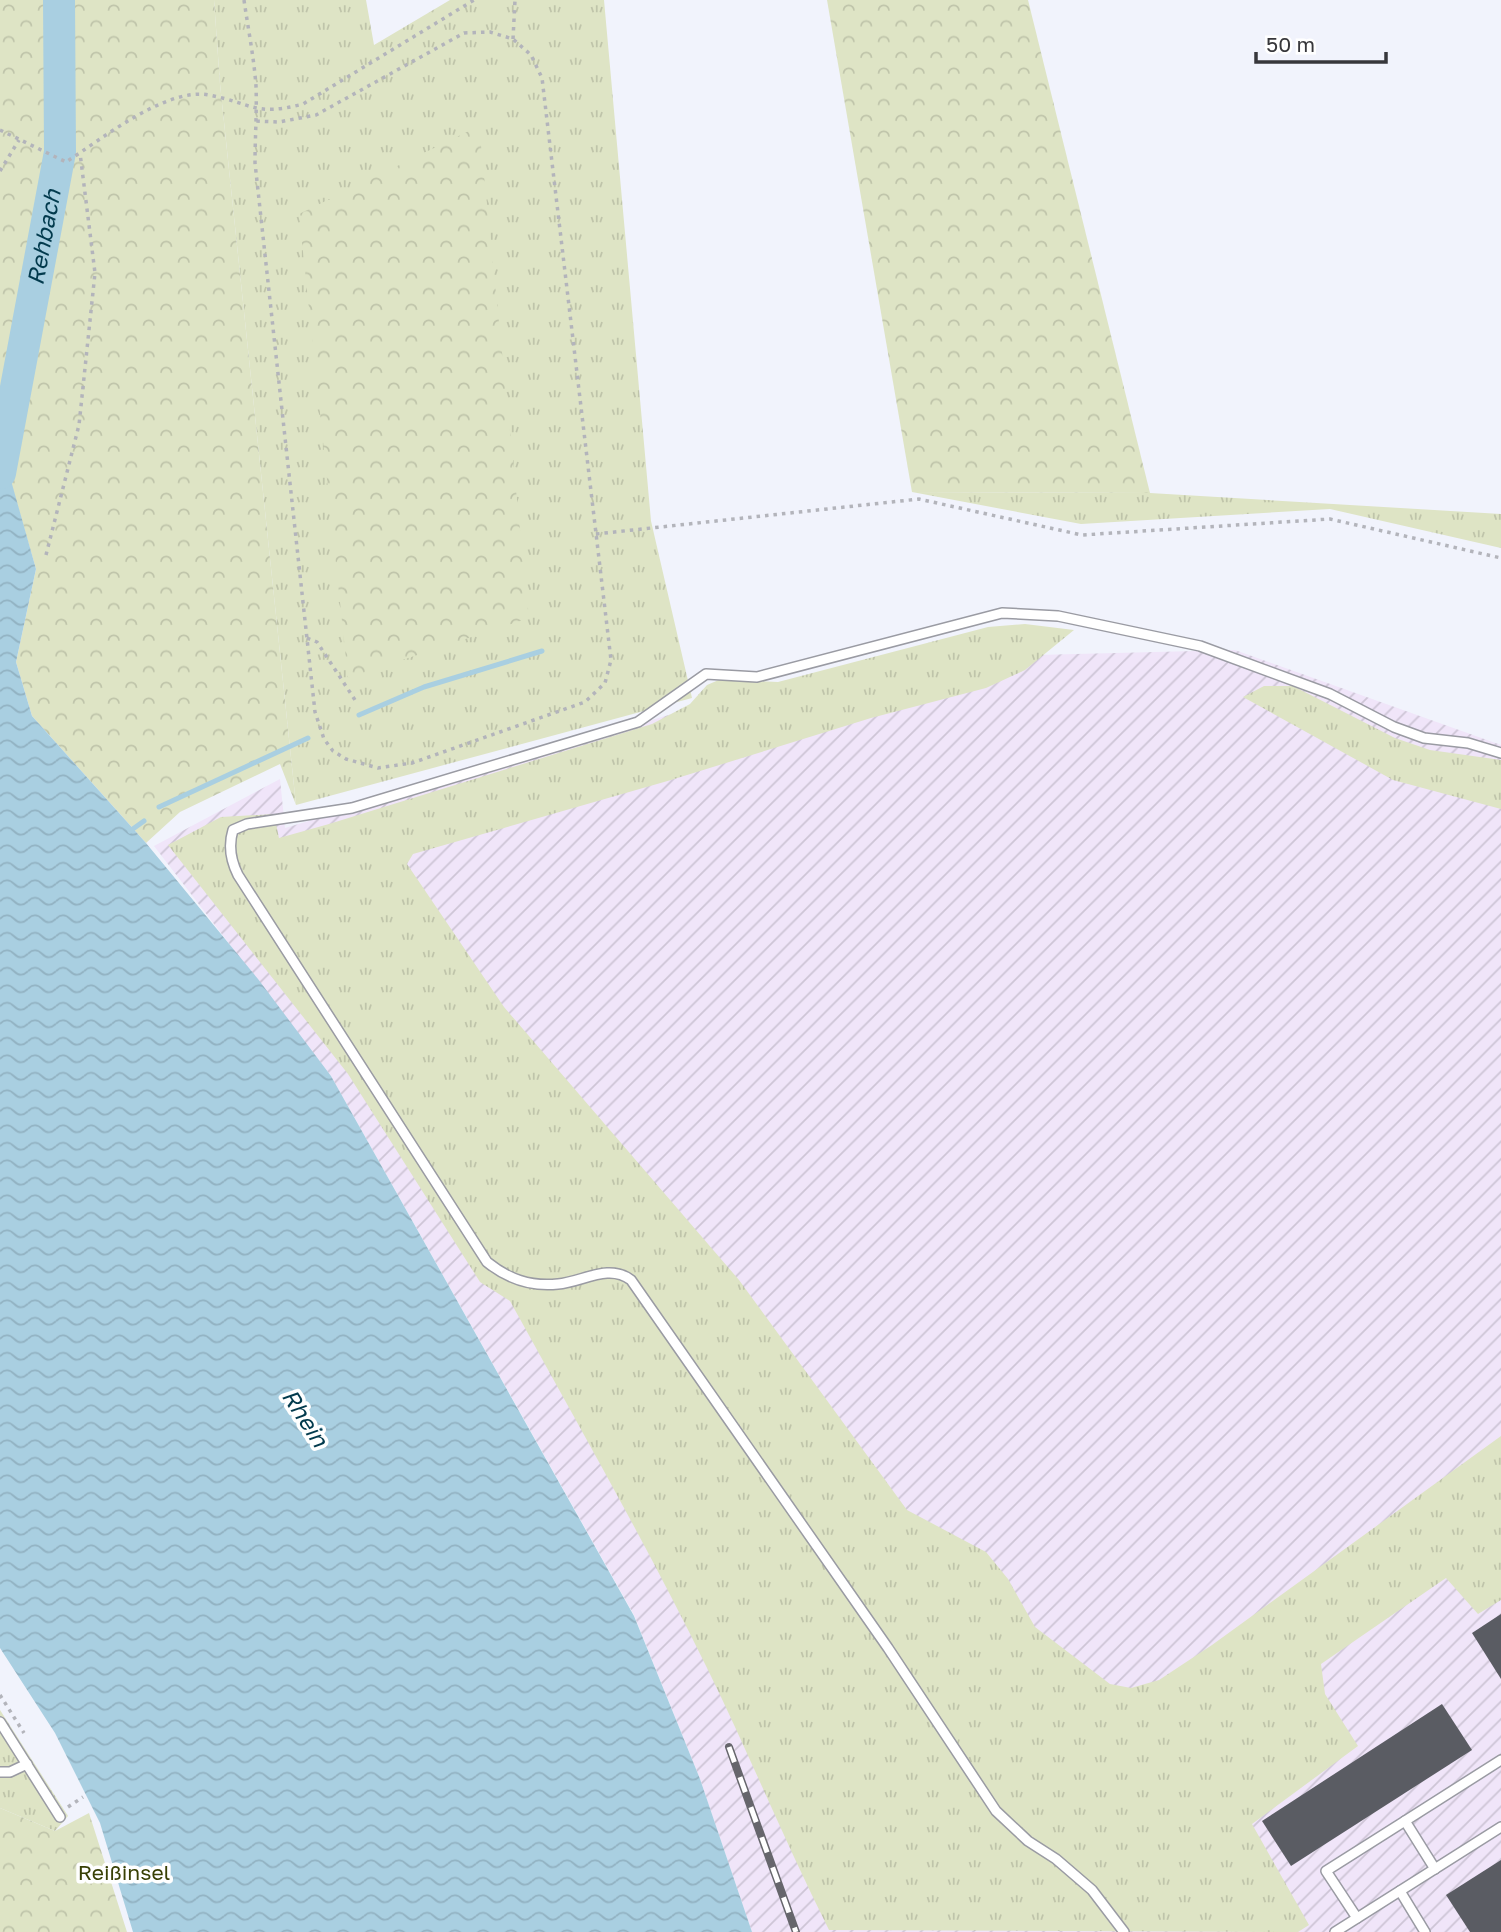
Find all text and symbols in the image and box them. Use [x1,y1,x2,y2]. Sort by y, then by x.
scale bar [1256,21,1386,65]
text: 50 m [1266,31,1315,57]
water label: Rehbach [20,186,66,287]
water label: Rhein [277,1383,335,1452]
park label: Reißinsel [78,1859,170,1885]

